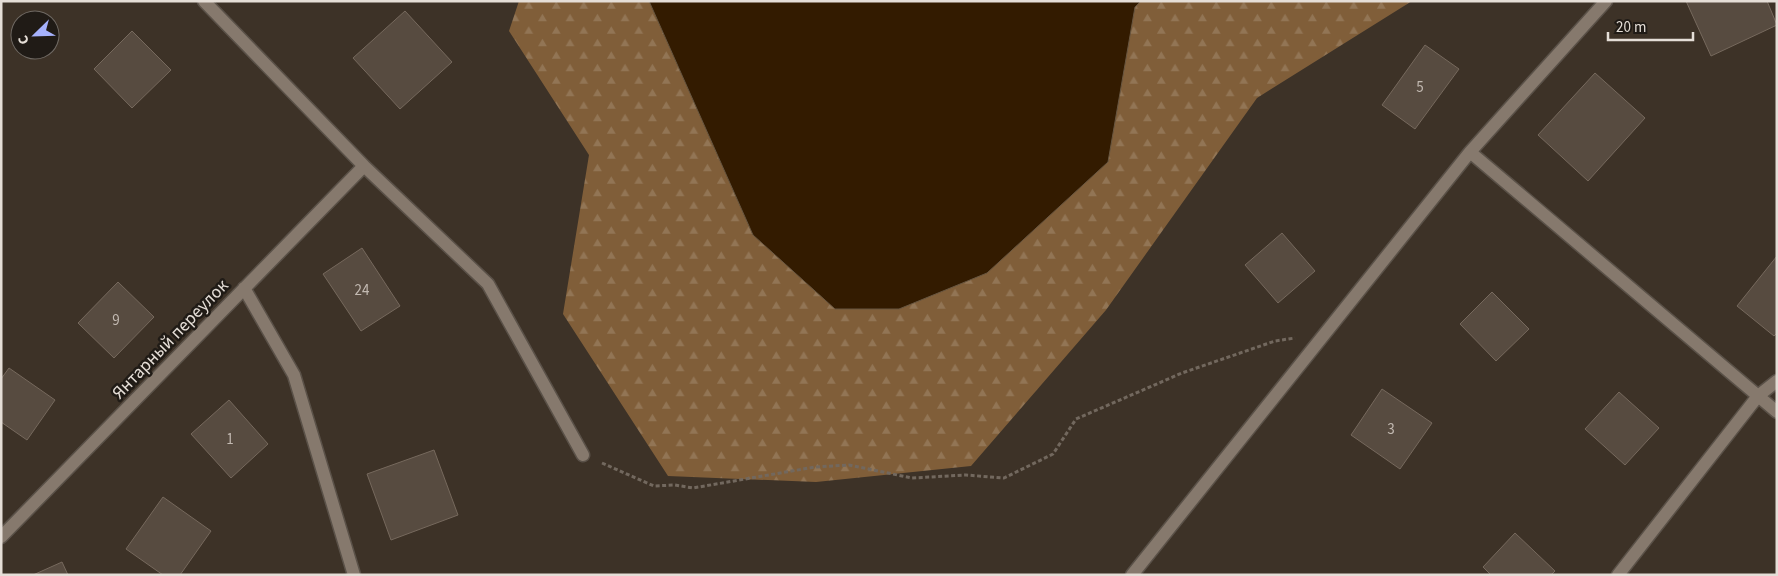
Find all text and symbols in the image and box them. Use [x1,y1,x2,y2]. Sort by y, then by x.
north arrow [10,10,60,60]
scale bar [1608,10,1693,42]
text: 20 m [1616,17,1646,38]
text: С [13,32,35,47]
house number: 5 [1416,77,1424,98]
street label: Янтарный переулок [107,274,234,405]
house number: 24 [355,280,370,301]
house number: 9 [112,310,120,331]
house number: 3 [1387,419,1395,440]
house number: 1 [226,429,234,450]

